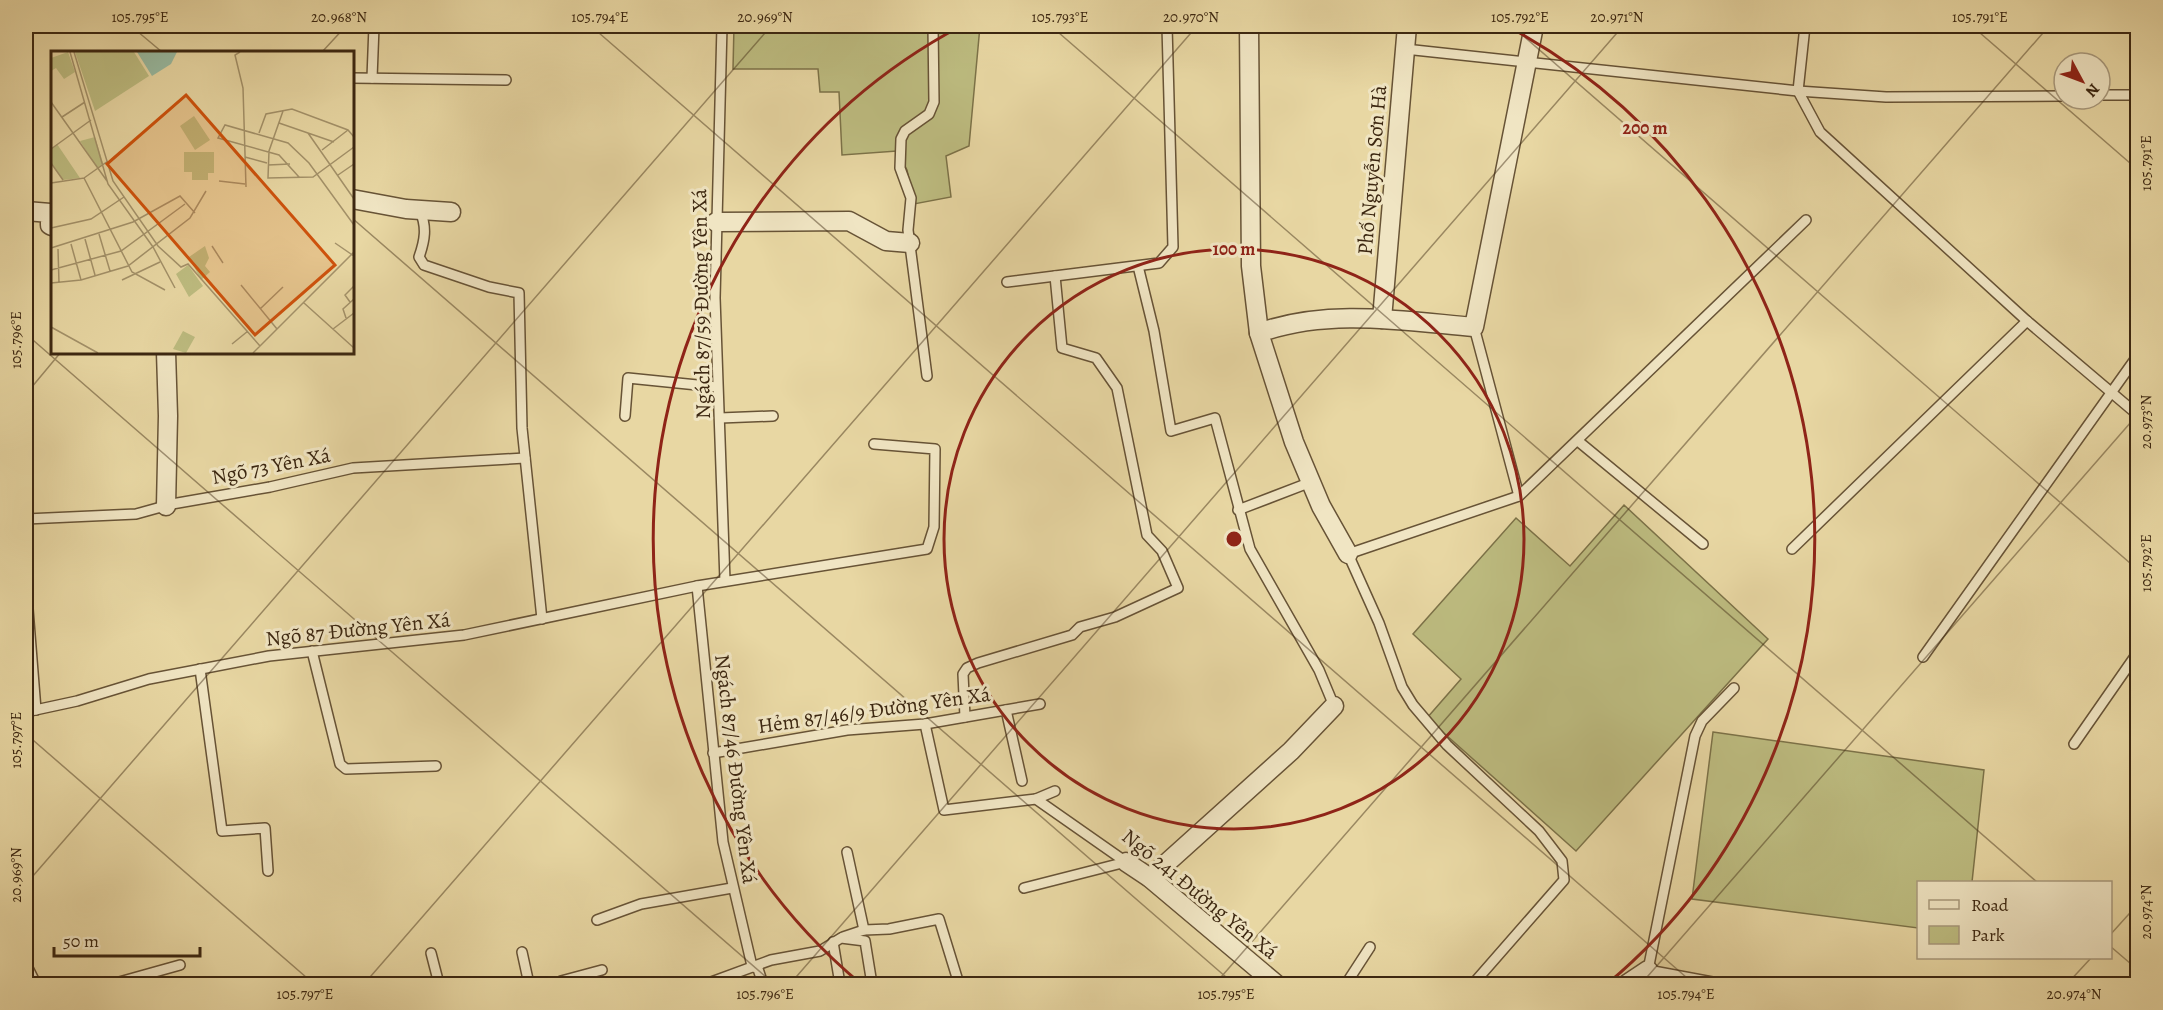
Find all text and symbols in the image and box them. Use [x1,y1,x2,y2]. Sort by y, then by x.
text: 105.795°E [111,7,169,27]
text: 20.968°N [311,7,367,27]
text: 105.794°E [571,7,629,27]
text: 20.969°N [737,7,793,27]
text: 105.793°E [1032,7,1088,27]
text: 20.970°N [1163,7,1219,27]
text: 105.792°E [1491,7,1549,27]
text: 20.971°N [1590,7,1644,27]
text: 105.791°E [1952,7,2008,27]
inset map [51,51,354,354]
north arrow [2052,51,2112,111]
text: N [2080,79,2105,102]
street label: Phố Nguyễn Sơn Hà [1351,84,1393,256]
text: 200 m [1622,116,1668,140]
text: 105.791°E [2136,135,2156,191]
street label: Ngách 87/59 Đường Yên Xá [685,188,717,419]
text: 100 m [1213,237,1255,261]
text: 105.796°E [6,311,26,369]
text: 20.973°N [2136,395,2156,449]
street label: Ngõ 73 Yên Xá [209,441,333,491]
centre of rings [1224,529,1244,549]
text: 105.792°E [2136,534,2156,592]
street label: Ngõ 87 Đường Yên Xá [264,605,452,653]
street label: Ngách 87/46 Đường Yên Xá [708,653,764,885]
street label: Hẻm 87/46/9 Đường Yên Xá [756,680,992,740]
text: 105.797°E [6,712,26,768]
street label: Ngõ 241 Đường Yên Xá [1116,822,1284,966]
text: 20.969°N [6,847,26,903]
legend [1917,881,2112,959]
text: 20.974°N [2136,884,2156,939]
text: Road [1971,893,2009,917]
scale bar [54,920,200,958]
text: Park [1971,923,2005,947]
text: 50 m [63,929,99,953]
text: 105.797°E [277,984,333,1004]
text: 105.796°E [736,984,794,1004]
text: 105.795°E [1197,984,1255,1004]
text: 105.794°E [1657,984,1715,1004]
text: 20.974°N [2047,984,2102,1004]

